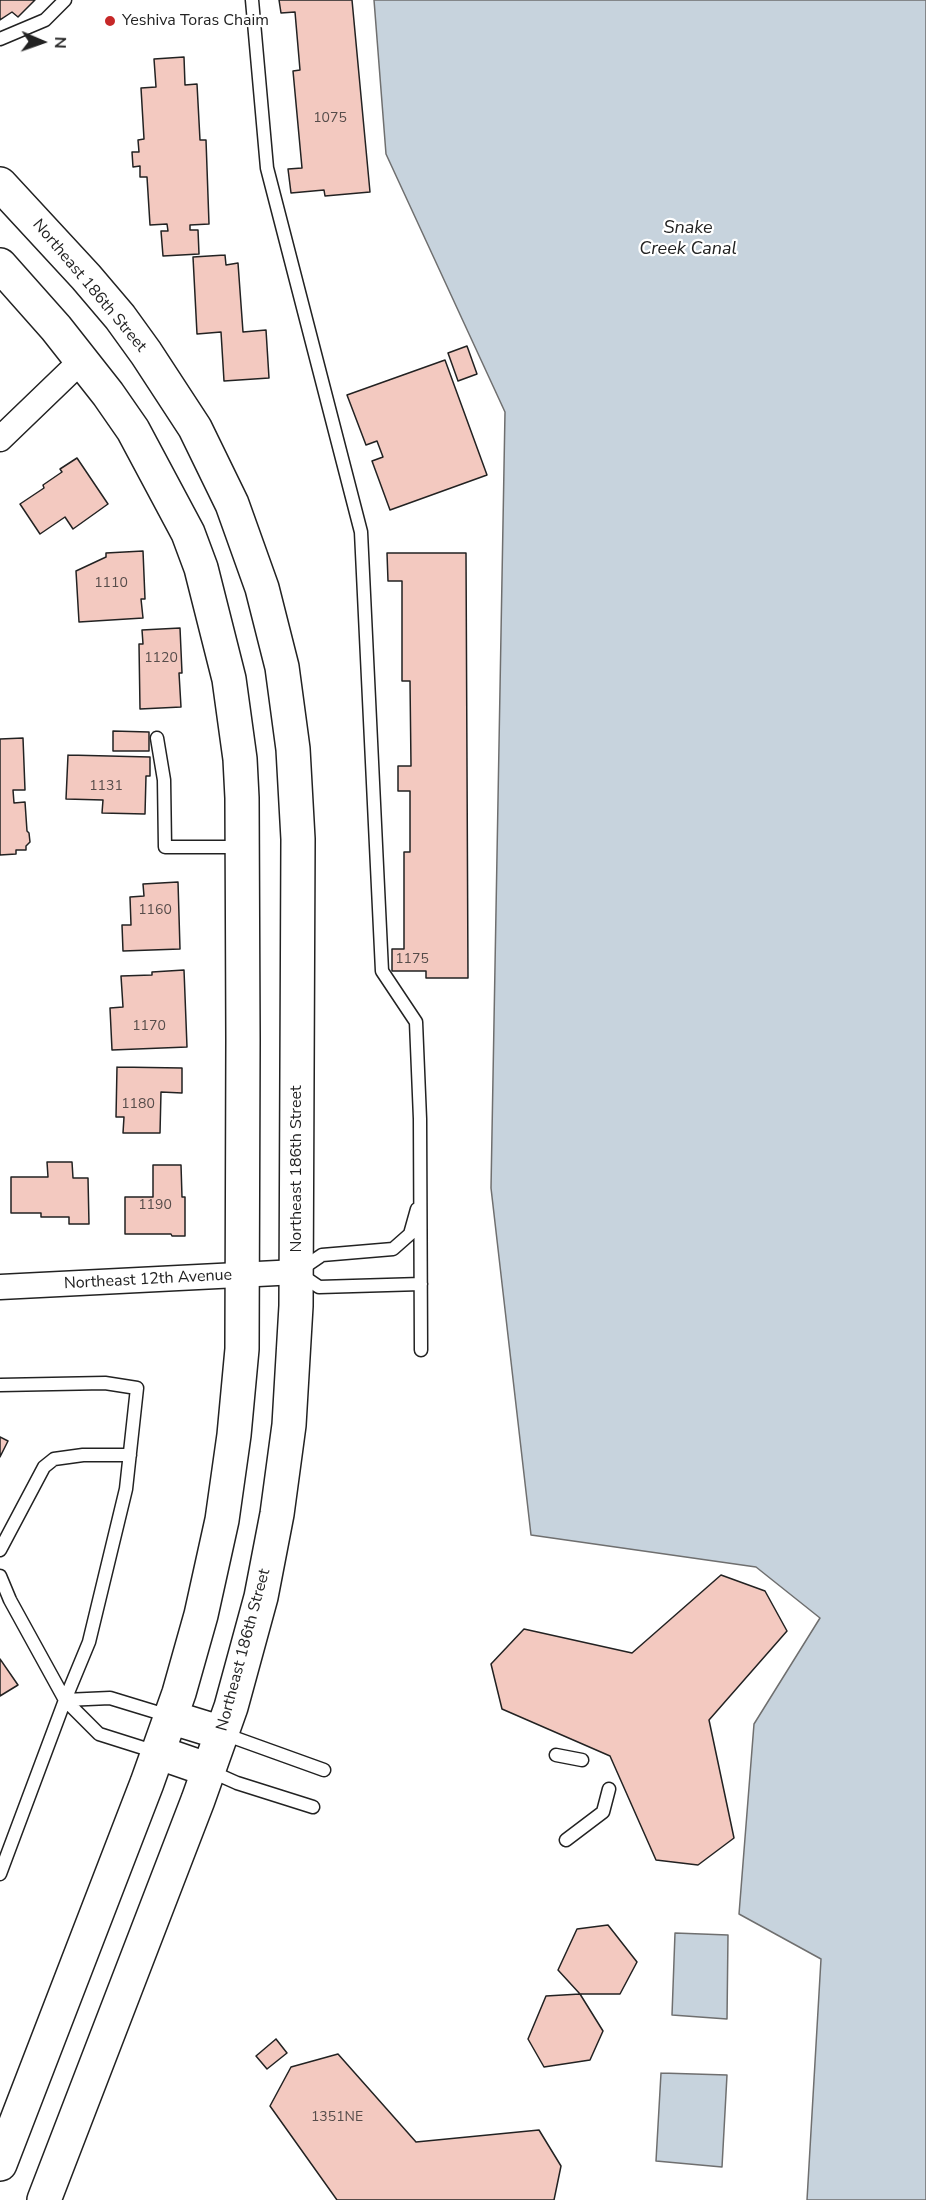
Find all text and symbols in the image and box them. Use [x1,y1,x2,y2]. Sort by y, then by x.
place label: Yeshiva Toras Chaim [122,11,269,31]
north arrow [12,12,72,72]
marker: Yeshiva Toras Chaim [103,14,117,28]
text: N [49,36,71,49]
house number: 1075 [313,111,347,127]
street label: Northeast 186th Street [28,216,150,356]
water label: Snake Creek Canal [639,218,737,260]
house number: 1110 [94,576,128,592]
house number: 1120 [144,651,178,667]
house number: 1131 [89,779,123,795]
house number: 1160 [138,903,172,919]
house number: 1175 [395,952,429,968]
house number: 1170 [132,1019,166,1035]
street label: Northeast 186th Street [287,1085,307,1253]
house number: 1180 [121,1097,155,1113]
house number: 1190 [138,1198,172,1214]
street label: Northeast 12th Avenue [63,1266,233,1294]
street label: Northeast 186th Street [213,1567,275,1733]
house number: 1351NE [311,2110,363,2126]

